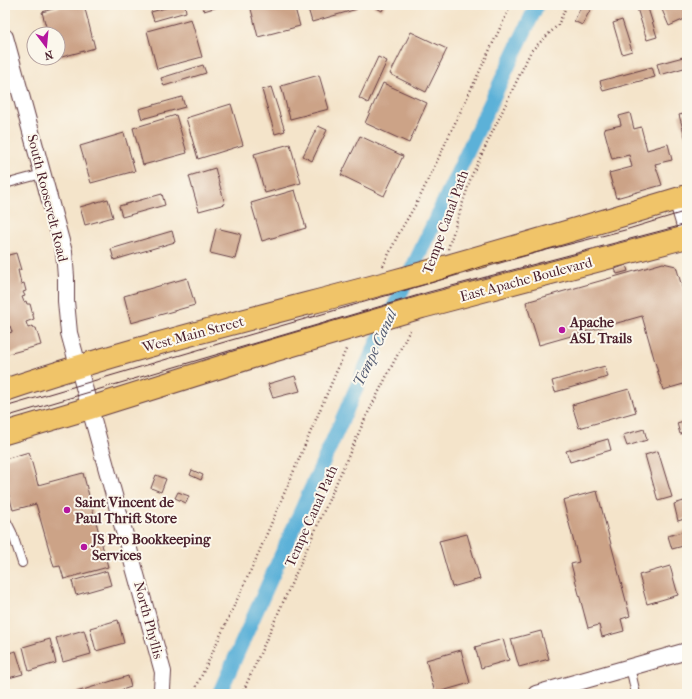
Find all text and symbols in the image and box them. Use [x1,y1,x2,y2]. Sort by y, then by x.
north arrow [26,26,66,66]
text: N [42,48,54,63]
street label: South Roosevelt Road [23,133,72,264]
street label: Tempe Canal Path [419,168,472,276]
street label: East Apache Boulevard [458,254,595,305]
water label: Tempe Canal [349,305,402,389]
street label: West Main Street [140,313,246,356]
place label: Apache ASL Trails [569,314,633,347]
marker: Apache ASL Trails [557,325,567,335]
street label: Tempe Canal Path [281,463,342,570]
place label: Saint Vincent de Paul Thrift Store [75,494,177,527]
marker: Saint Vincent de Paul Thrift Store [62,505,72,515]
place label: JS Pro Bookkeeping Services [90,531,211,564]
marker: JS Pro Bookkeeping Services [79,542,89,552]
street label: North Phyllis [130,580,167,661]

